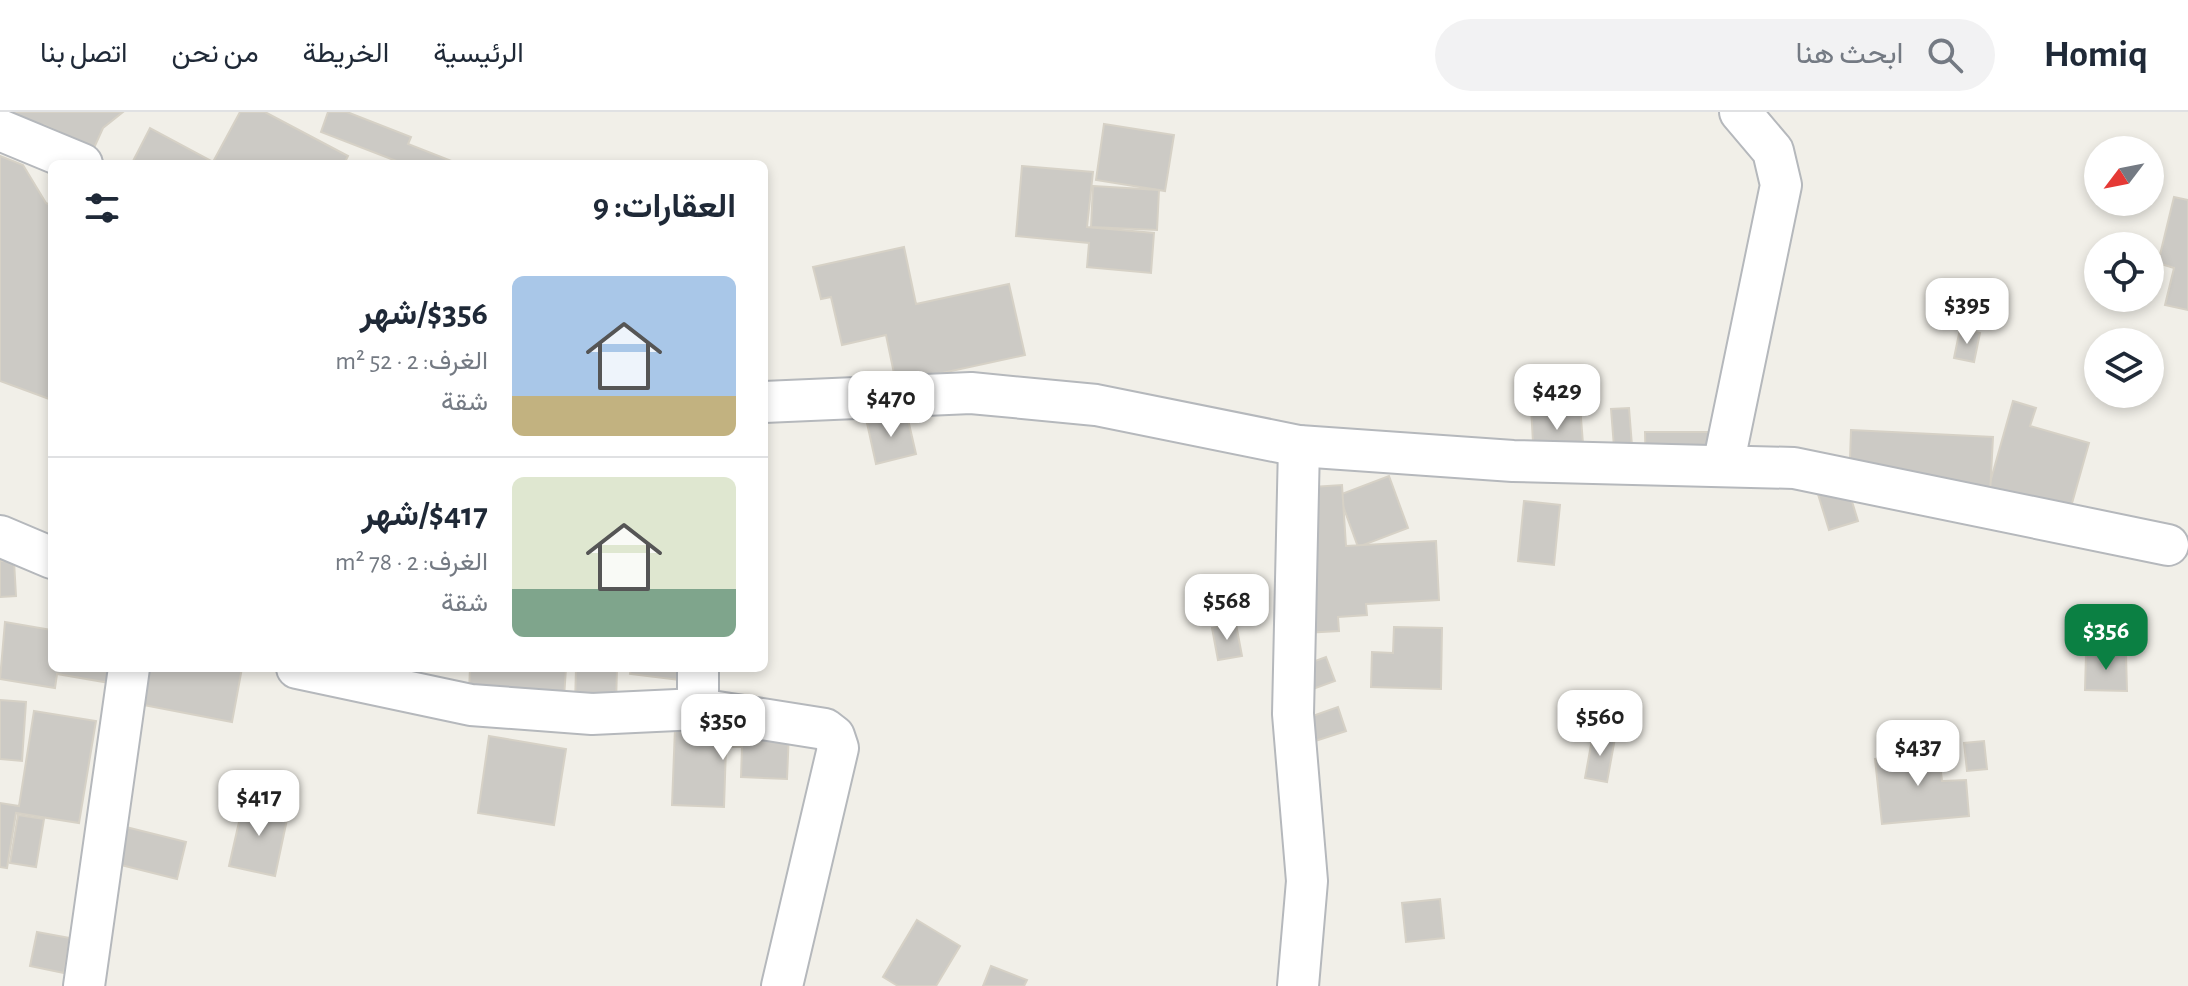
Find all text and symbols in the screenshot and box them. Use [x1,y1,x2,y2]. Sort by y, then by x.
search box [1435,19,1995,91]
icon: search [1923,33,1967,77]
text: Homiq [2043,36,2148,74]
text: ابحث هنا [1796,39,1903,69]
text: اتصل بنا [40,40,128,68]
text: من نحن [172,40,259,68]
text: الخريطة [303,40,389,68]
text: الرئيسية [433,40,524,68]
north arrow [2084,136,2164,216]
map controls [2084,136,2164,408]
icon: filters [80,186,124,230]
text: العقارات: 9 [593,190,736,224]
button: locate [2084,232,2164,312]
pin: $395 [1920,278,2014,346]
text: $395 [1944,291,1990,317]
text: $356/شهر [360,297,488,331]
icon: home [576,308,672,404]
button: layers [2084,328,2164,408]
text: الغرف: 2 · 52 m² [335,348,488,374]
pin: $429 [1510,364,1604,432]
pin: $470 [844,371,938,439]
text: $429 [1532,377,1582,403]
text: $470 [866,384,916,410]
text: شقة [441,389,488,415]
text: $417/شهر [361,498,488,532]
icon: home [576,509,672,605]
text: الغرف: 2 · 78 m² [335,549,488,575]
pin: $568 [1180,574,1274,642]
text: $568 [1203,587,1251,613]
text: شقة [441,590,488,616]
pin: $356 [2059,604,2153,672]
text: $356 [2083,617,2129,643]
pin: $560 [1553,690,1647,758]
pin: $350 [676,694,770,762]
text: $560 [1575,703,1625,729]
text: $350 [699,707,747,733]
pin: $437 [1871,720,1965,788]
text: $437 [1894,733,1942,759]
pin: $417 [212,770,306,838]
text: $417 [236,783,282,809]

